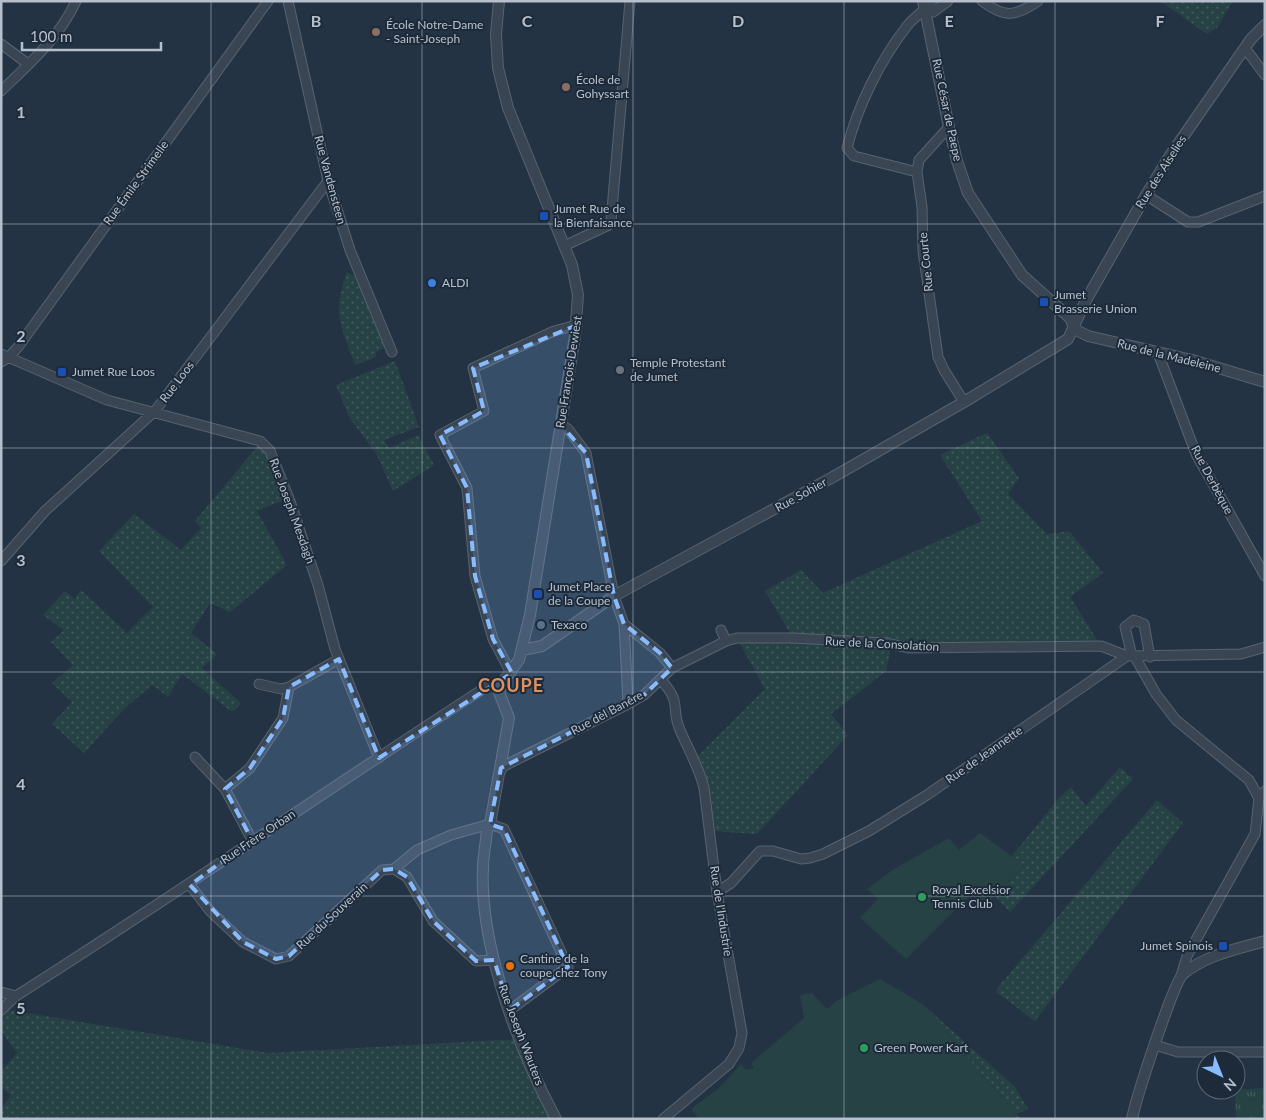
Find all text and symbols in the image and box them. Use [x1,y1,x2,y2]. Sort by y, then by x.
text: B [311,11,321,30]
text: C [522,11,533,30]
text: D [732,11,744,30]
text: E [944,11,954,30]
text: F [1155,11,1165,30]
place label: École Notre-Dame - Saint-Joseph [386,17,483,46]
scale bar [22,20,161,52]
marker: École Notre-Dame - Saint-Joseph [370,26,382,38]
text: 100 m [30,27,72,45]
street label: Rue César de Paepe [929,57,966,163]
place label: École de Gohyssart [576,72,630,101]
marker: École de Gohyssart [560,81,572,93]
text: 1 [16,102,26,121]
street label: Rue des Aiselies [1132,132,1189,211]
street label: Rue Vandensteen [311,134,350,226]
street label: Rue Émile Strimelle [100,137,171,228]
place label: Jumet Rue de la Bienfaisance [554,201,632,230]
marker: Jumet Rue de la Bienfaisance [538,210,550,222]
street label: Rue Courte [915,232,936,293]
place label: ALDI [442,275,469,290]
marker: ALDI [426,277,438,289]
place label: Jumet Brasserie Union [1054,287,1137,316]
marker: Jumet Brasserie Union [1038,296,1050,308]
street label: Rue François Dewiest [552,314,585,429]
text: 2 [16,326,26,345]
street label: Rue de la Madeleine [1116,335,1223,376]
place label: Temple Protestant de Jumet [630,355,726,384]
street label: Rue Loos [156,358,197,405]
place label: Jumet Rue Loos [72,364,155,379]
marker: Temple Protestant de Jumet [614,364,626,376]
marker: Jumet Rue Loos [56,366,68,378]
street label: Rue Derbèque [1188,443,1237,517]
street label: Rue Joseph Mesdagh [266,456,318,565]
street label: Rue Sohier [772,474,830,515]
text: 3 [16,550,26,569]
place label: Jumet Place de la Coupe [548,579,611,608]
marker: Jumet Place de la Coupe [532,588,544,600]
place label: Texaco [551,617,587,632]
marker: Texaco [535,619,547,631]
street label: Rue de la Consolation [825,633,940,654]
district label: COUPE [478,674,544,696]
street label: Rue dèl Banêre [568,687,645,738]
street label: Rue de Jeannette [942,722,1025,787]
text: 4 [16,774,26,793]
street label: Rue Frère Orban [218,806,298,867]
street label: Rue de l'Industrie [707,865,736,957]
street label: Rue du Souverain [293,879,370,952]
place label: Royal Excelsior Tennis Club [932,882,1011,911]
marker: Royal Excelsior Tennis Club [916,891,928,903]
place label: Jumet Spinois [1140,938,1213,953]
marker: Jumet Spinois [1217,940,1229,952]
place label: Cantine de la coupe chez Tony [520,951,608,980]
marker: Cantine de la coupe chez Tony [504,960,516,972]
street label: Rue Joseph Wauters [495,982,548,1087]
text: 5 [16,998,26,1017]
place label: Green Power Kart [874,1040,969,1055]
marker: Green Power Kart [858,1042,870,1054]
north arrow [1196,1050,1246,1100]
text: N [1220,1075,1240,1095]

